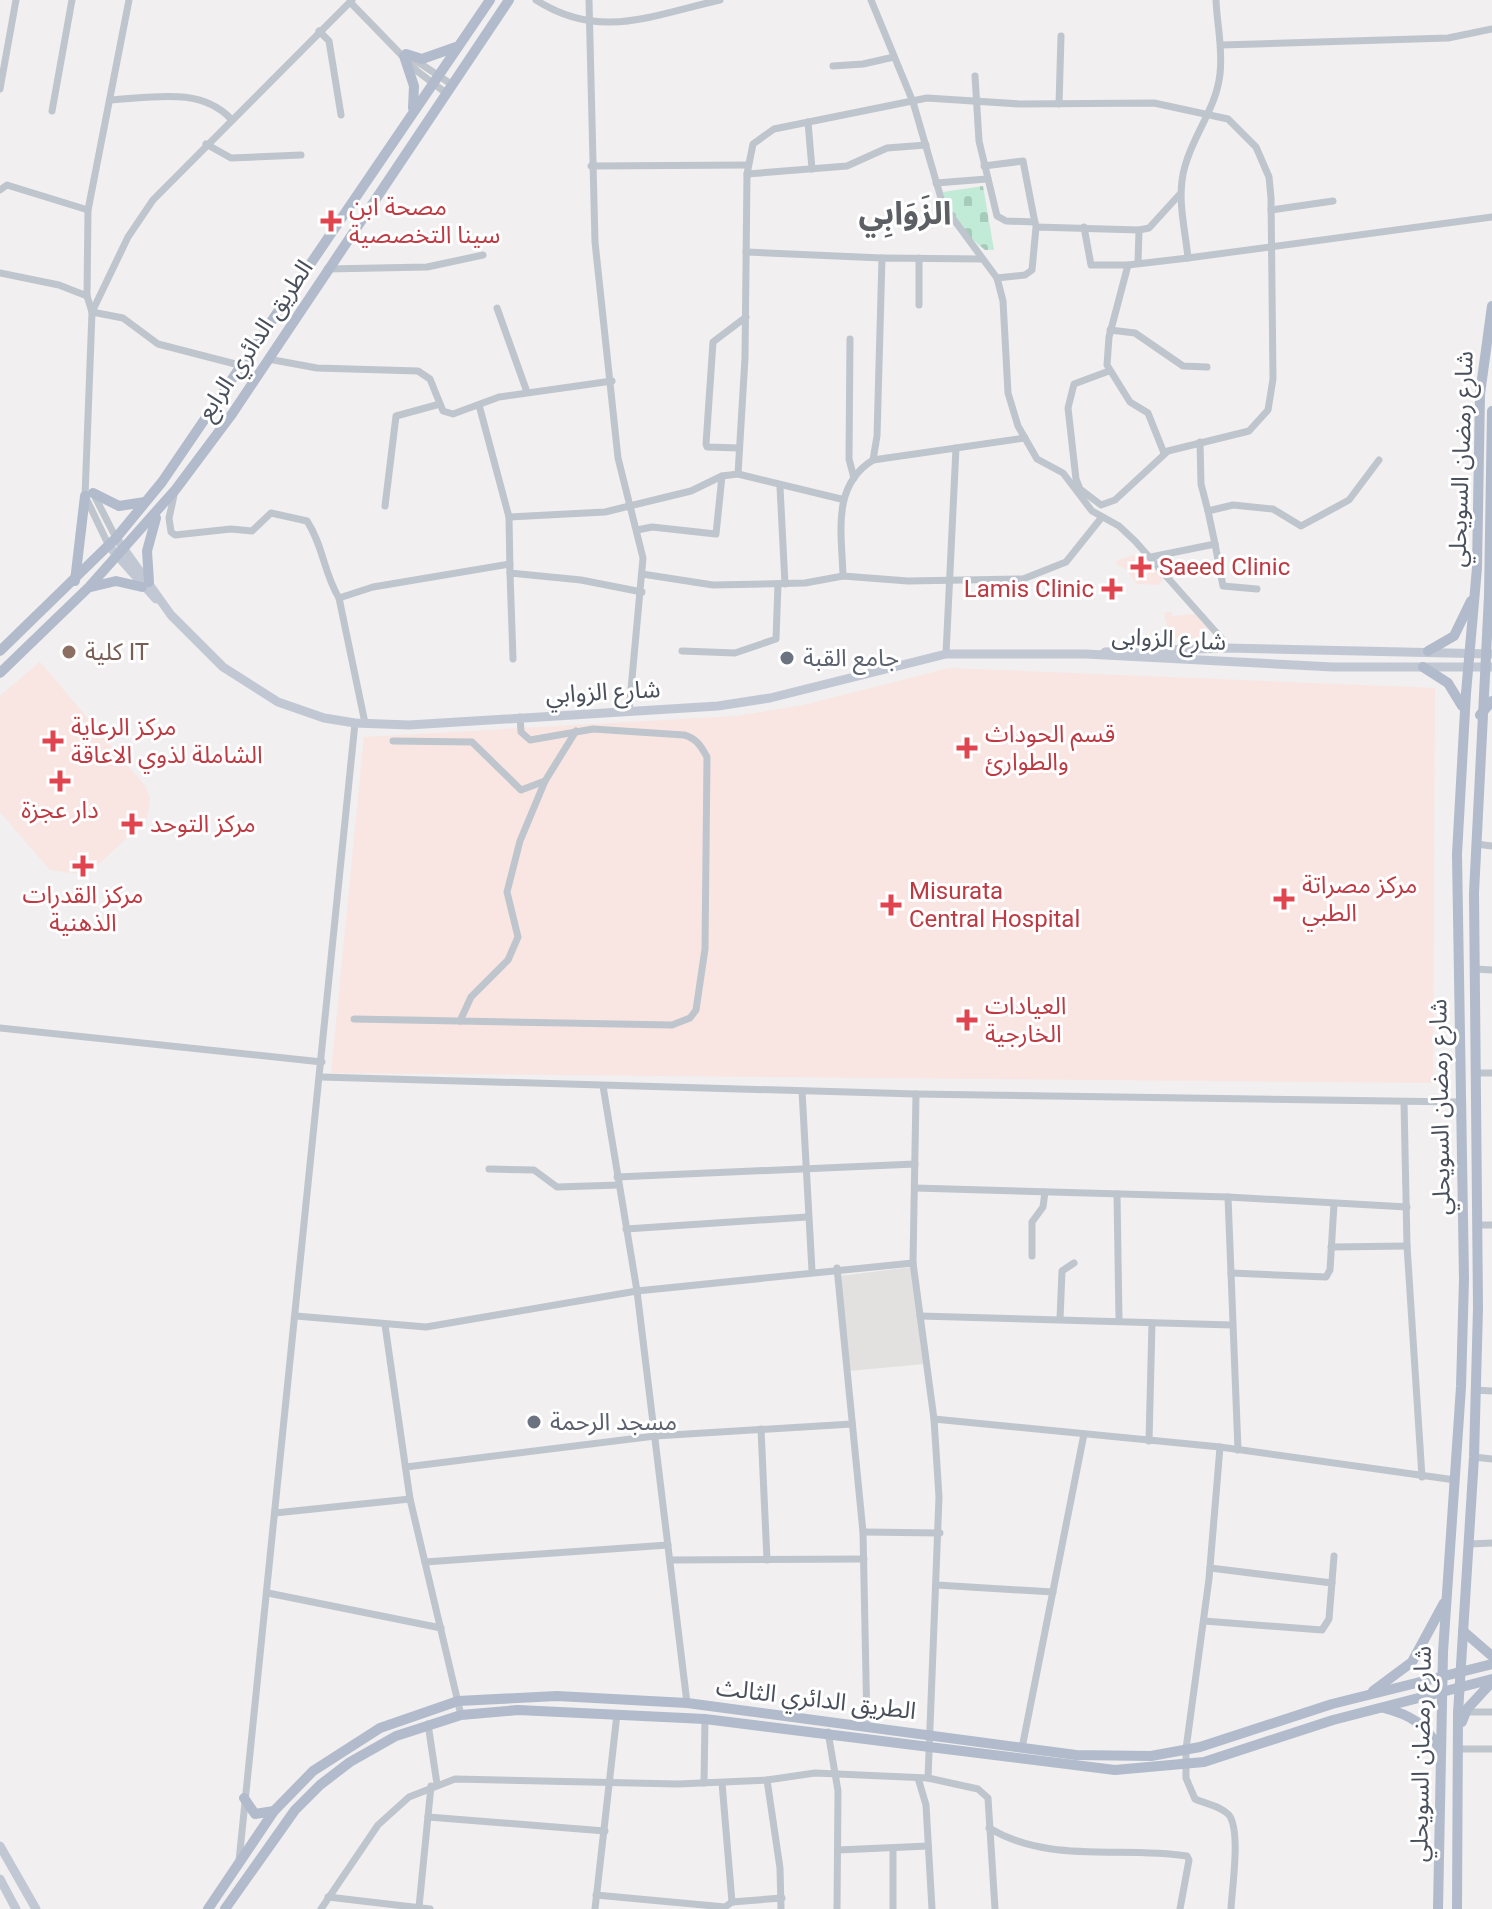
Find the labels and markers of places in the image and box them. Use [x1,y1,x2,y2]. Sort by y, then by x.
place label: مصحة ابن سينا التخصصية [349,193,500,249]
marker: مصحة ابن سينا التخصصية [320,210,342,232]
place label: Saeed Clinic [1159,553,1290,581]
marker: Saeed Clinic [1130,556,1152,578]
place label: Lamis Clinic [964,575,1094,603]
marker: Lamis Clinic [1101,578,1123,600]
place label: كلية IT [85,638,149,666]
marker: كلية IT [60,643,78,661]
place label: جامع القبة [803,644,899,675]
marker: جامع القبة [778,649,796,667]
place label: مركز الرعاية الشاملة لذوي الاعاقة [71,713,263,774]
place label: قسم الحوداث والطوارئ [985,720,1115,776]
marker: مركز الرعاية الشاملة لذوي الاعاقة [42,730,64,752]
marker: قسم الحوداث والطوارئ [956,737,978,759]
marker: دار عجزة [49,770,71,792]
place label: دار عجزة [21,796,99,824]
place label: مركز التوحد [150,810,256,838]
marker: مركز التوحد [121,813,143,835]
marker: مركز القدرات الذهنية [72,855,94,877]
place label: مركز مصراتة الطبي [1302,871,1417,932]
place label: Misurata Central Hospital [909,877,1080,933]
place label: مركز القدرات الذهنية [23,881,143,937]
marker: مركز مصراتة الطبي [1273,888,1295,910]
marker: Misurata Central Hospital [880,894,902,916]
place label: العيادات الخارجية [985,992,1066,1048]
marker: العيادات الخارجية [956,1009,978,1031]
place label: مسجد الرحمة [550,1408,677,1436]
marker: مسجد الرحمة [525,1413,543,1431]

